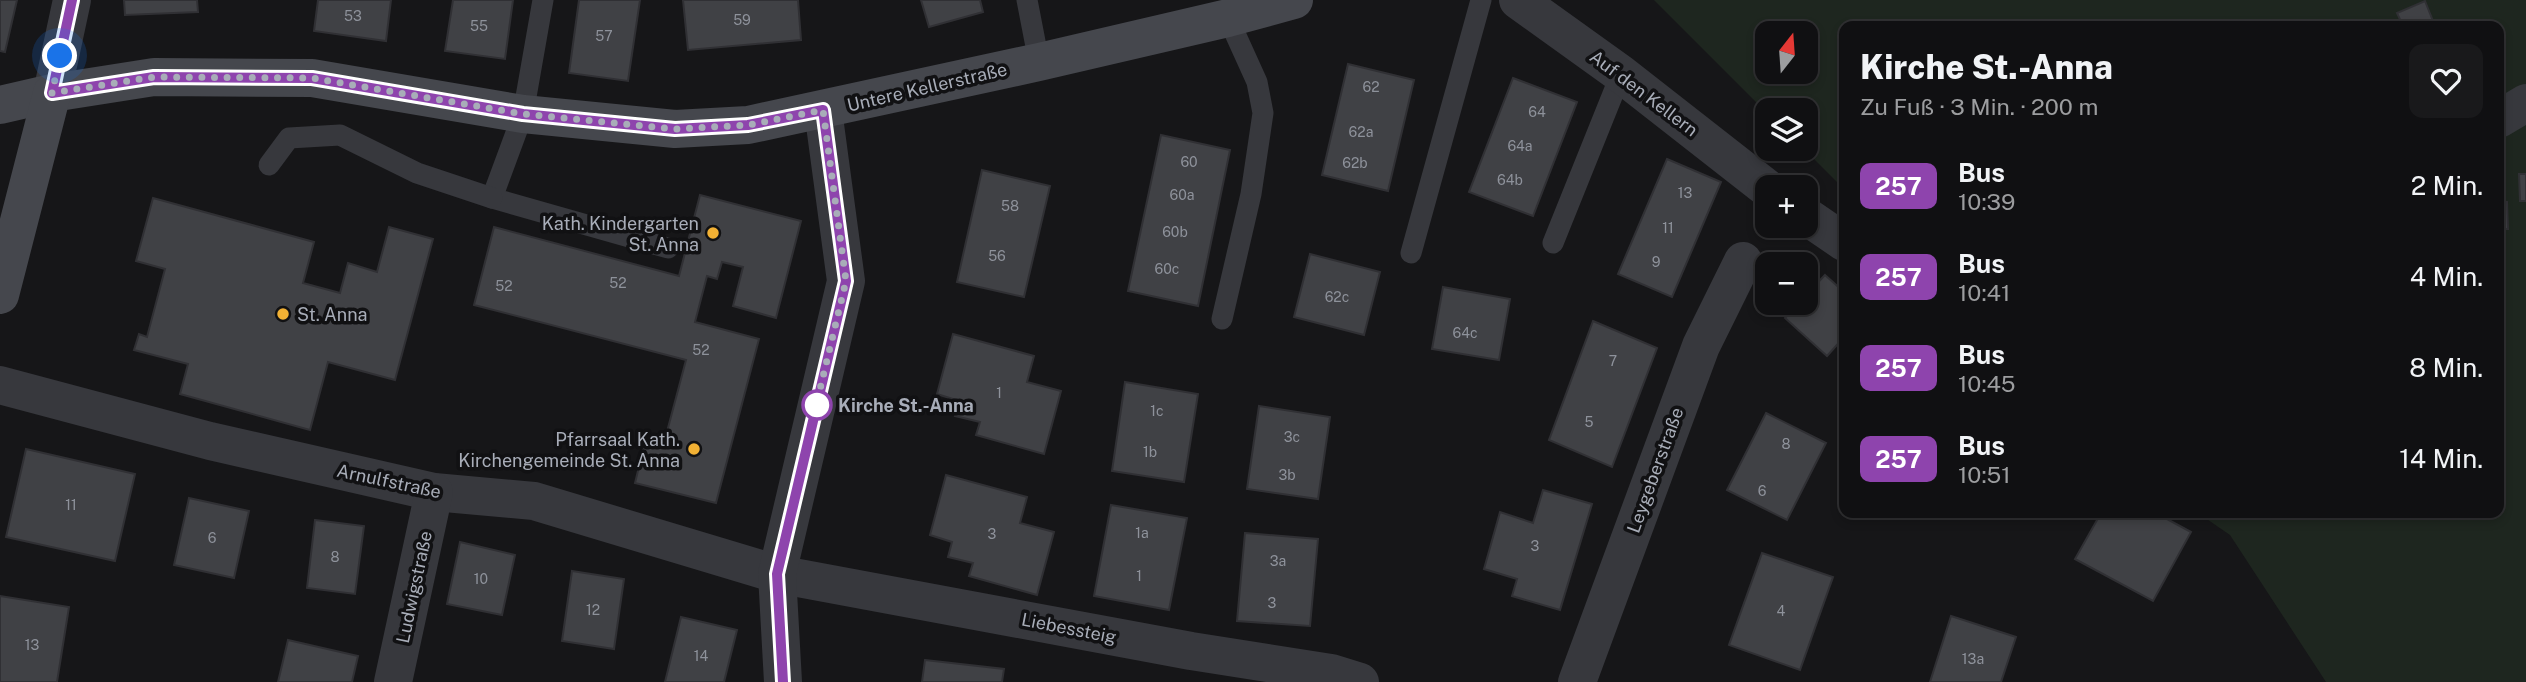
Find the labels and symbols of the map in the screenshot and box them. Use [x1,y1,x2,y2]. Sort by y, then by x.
house number: 53 [344,8,362,24]
house number: 59 [733,12,751,28]
house number: 55 [470,18,488,34]
north arrow [1755,21,1818,84]
house number: 57 [595,28,613,44]
your location [42,38,77,73]
street label: Auf den Kellern [1586,46,1702,140]
street label: Untere Kellerstraße [845,58,1009,116]
house number: 62 [1362,79,1380,95]
house number: 64 [1528,104,1546,120]
house number: 62a [1349,124,1373,140]
house number: 64a [1507,138,1533,154]
house number: 60 [1180,154,1198,170]
house number: 62b [1342,155,1368,171]
house number: 64b [1497,172,1523,188]
house number: 13 [1678,185,1692,201]
house number: 60a [1170,187,1194,203]
house number: 58 [1001,198,1019,214]
place label: Kath. Kindergarten St. Anna [542,213,699,255]
house number: 11 [1662,220,1674,236]
house number: 60b [1162,224,1188,240]
marker: Kath. Kindergarten St. Anna [705,225,721,241]
house number: 56 [988,248,1006,264]
house number: 9 [1652,254,1661,270]
house number: 60c [1155,261,1179,277]
house number: 52 [609,275,627,291]
house number: 52 [495,278,513,294]
house number: 62c [1325,289,1349,305]
place label: St. Anna [297,304,368,325]
marker: St. Anna [275,306,291,322]
house number: 64c [1452,325,1478,341]
house number: 52 [692,342,710,358]
house number: 7 [1609,353,1617,369]
house number: 1 [996,385,1002,401]
marker: Kirche St.-Anna [802,390,832,420]
place label: Kirche St.-Anna [838,395,974,416]
house number: 1c [1150,403,1164,419]
street label: Leygeberstraße [1623,404,1687,536]
house number: 5 [1585,414,1594,430]
place label: Pfarrsaal Kath. Kirchengemeinde St. Anna [458,429,680,471]
house number: 3c [1284,429,1300,445]
house number: 8 [1781,436,1791,452]
marker: Pfarrsaal Kath. Kirchengemeinde St. Anna [686,441,702,457]
house number: 1b [1143,444,1157,460]
street label: Arnulfstraße [335,460,443,502]
house number: 3b [1278,467,1296,483]
house number: 6 [1758,483,1767,499]
house number: 11 [65,497,77,513]
house number: 1a [1135,525,1149,541]
house number: 3 [988,526,997,542]
street label: Ludwigstraße [392,529,436,645]
house number: 6 [208,530,217,546]
house number: 3 [1531,538,1540,554]
house number: 8 [330,549,340,565]
house number: 3a [1270,553,1286,569]
house number: 1 [1136,568,1142,584]
house number: 10 [474,571,488,587]
house number: 3 [1268,595,1277,611]
house number: 12 [586,602,600,618]
house number: 4 [1777,603,1786,619]
street label: Liebessteig [1020,608,1118,648]
house number: 13 [25,637,39,653]
house number: 14 [694,648,708,664]
house number: 13a [1962,651,1984,667]

